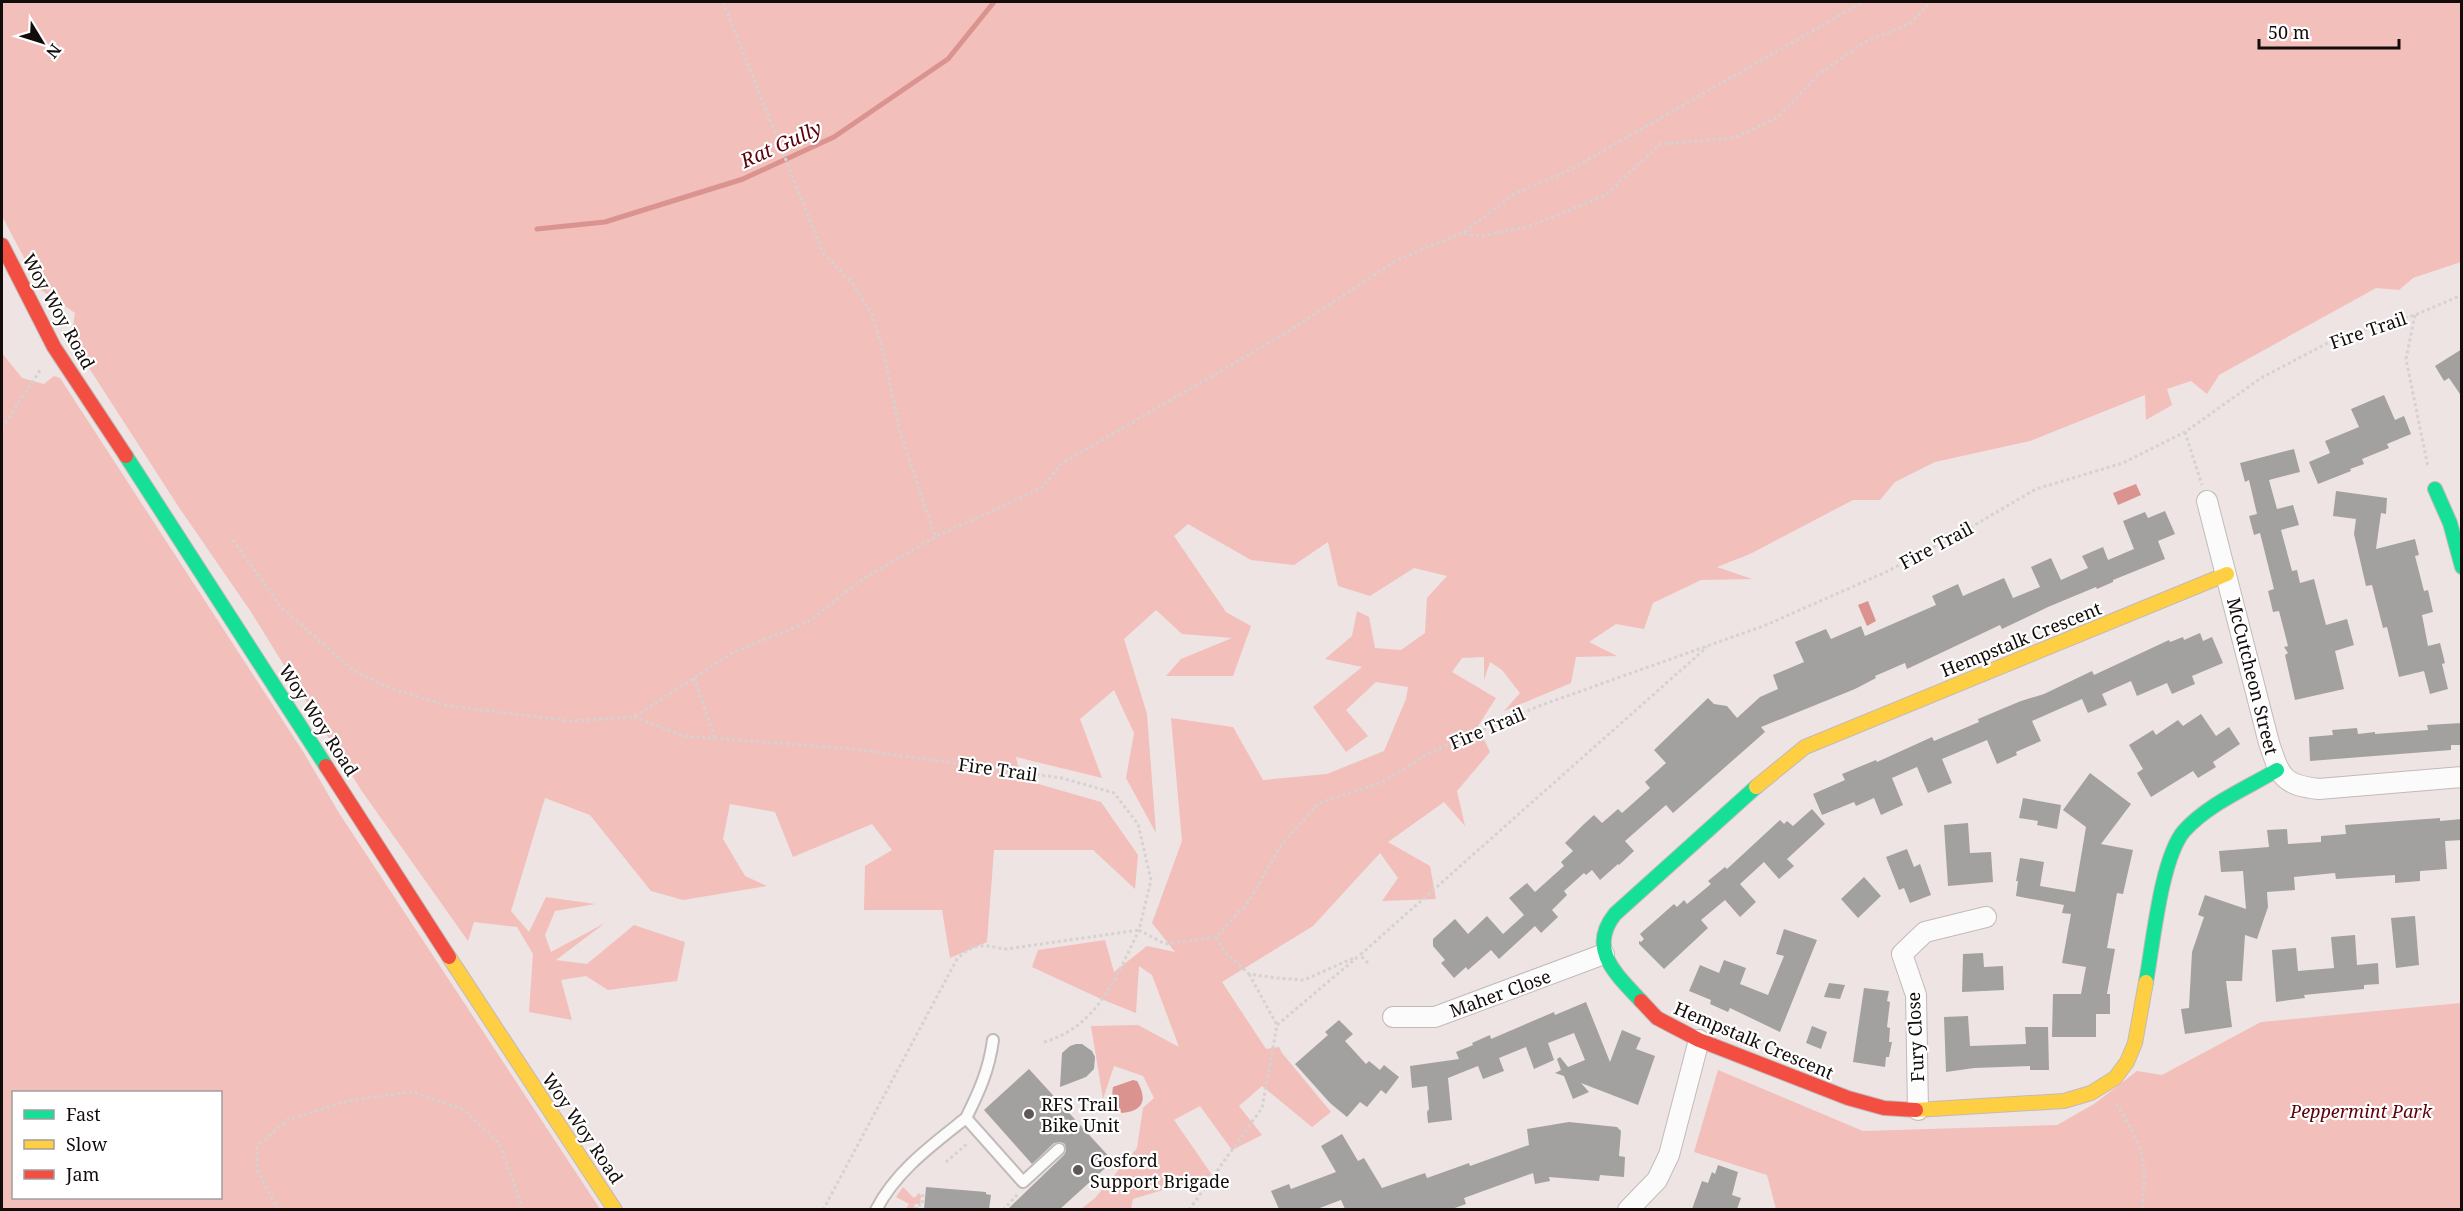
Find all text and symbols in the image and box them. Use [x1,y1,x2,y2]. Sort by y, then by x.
north arrow [12,12,72,72]
scale bar [2259,12,2398,50]
text: 50 m [2268,20,2310,44]
text: N [41,39,66,63]
water label: Rat Gully [735,114,826,174]
street label: Woy Woy Road [17,249,101,373]
street label: Fire Trail [2326,306,2410,354]
street label: Fire Trail [1895,515,1977,574]
street label: McCutcheon Street [2222,595,2284,757]
street label: Hempstalk Crescent [1937,596,2105,682]
street label: Woy Woy Road [274,660,364,780]
street label: Fire Trail [1446,701,1529,755]
street label: Fire Trail [957,752,1040,786]
street label: Maher Close [1446,964,1554,1022]
street label: Fury Close [1901,991,1929,1083]
street label: Hempstalk Crescent [1671,996,1837,1084]
street label: Woy Woy Road [537,1068,629,1188]
legend [12,1091,222,1199]
place label: RFS Trail Bike Unit [1041,1092,1120,1137]
park label: Peppermint Park [2289,1099,2433,1123]
text: Fast [66,1102,101,1126]
marker: RFS Trail Bike Unit [1022,1107,1036,1121]
text: Slow [66,1132,108,1156]
place label: Gosford Support Brigade [1090,1148,1230,1193]
text: Jam [65,1162,100,1186]
marker: Gosford Support Brigade [1071,1163,1085,1177]

